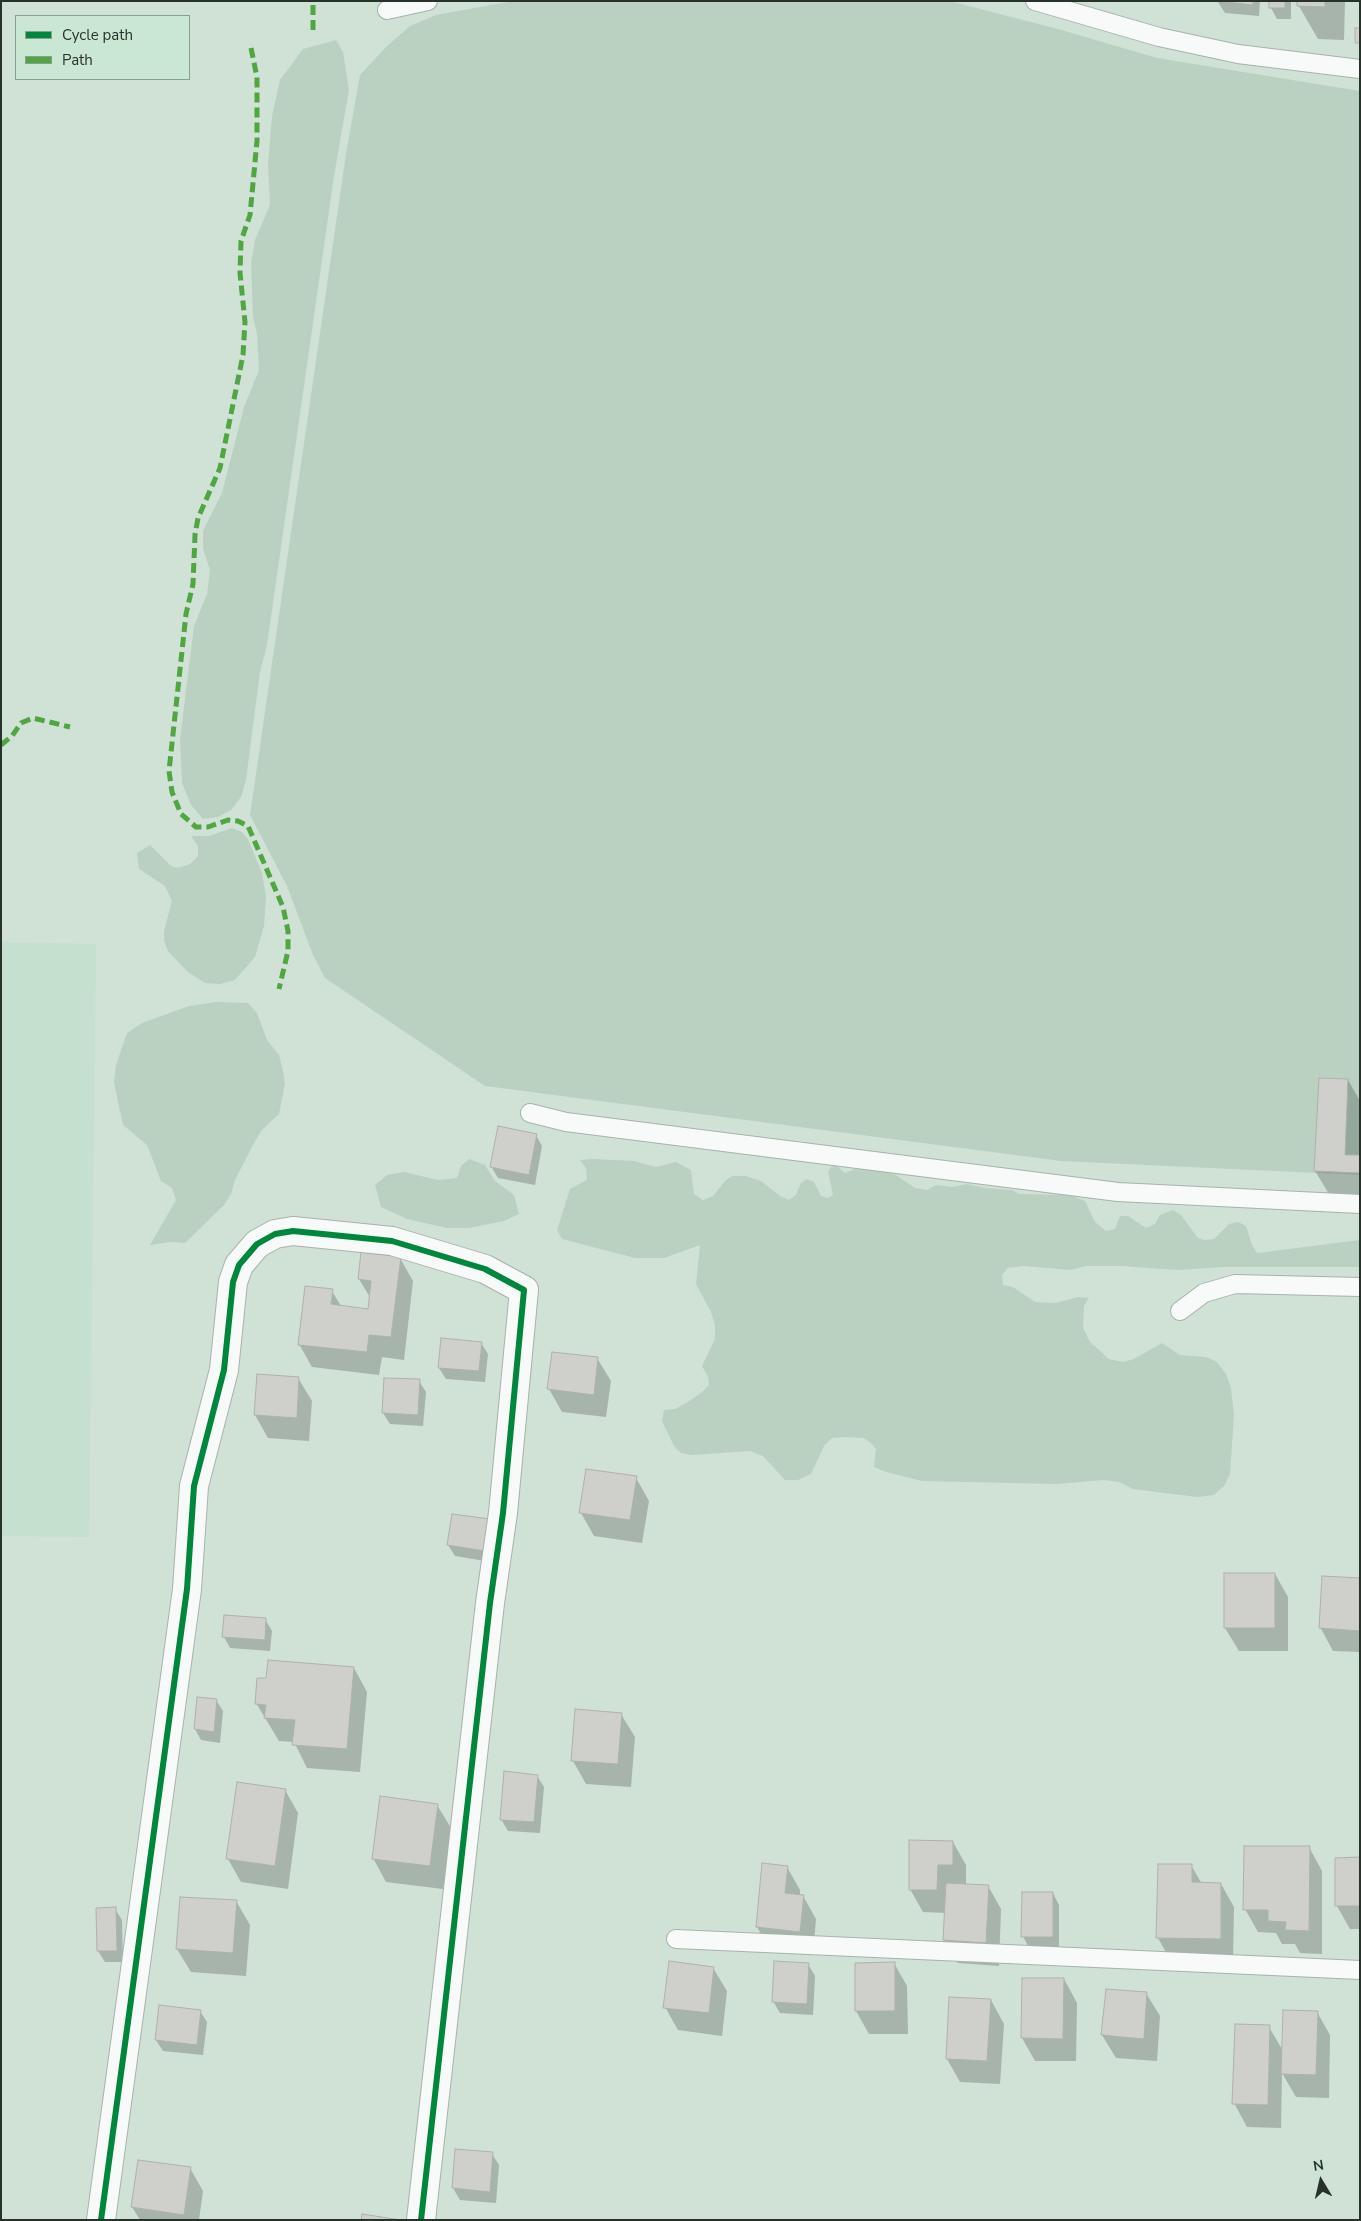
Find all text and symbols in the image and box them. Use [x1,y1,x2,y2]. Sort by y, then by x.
legend [15,15,190,80]
text: Cycle path [62,25,133,45]
text: Path [62,50,93,70]
text: N [1312,2155,1325,2176]
north arrow [1296,2156,1346,2206]

